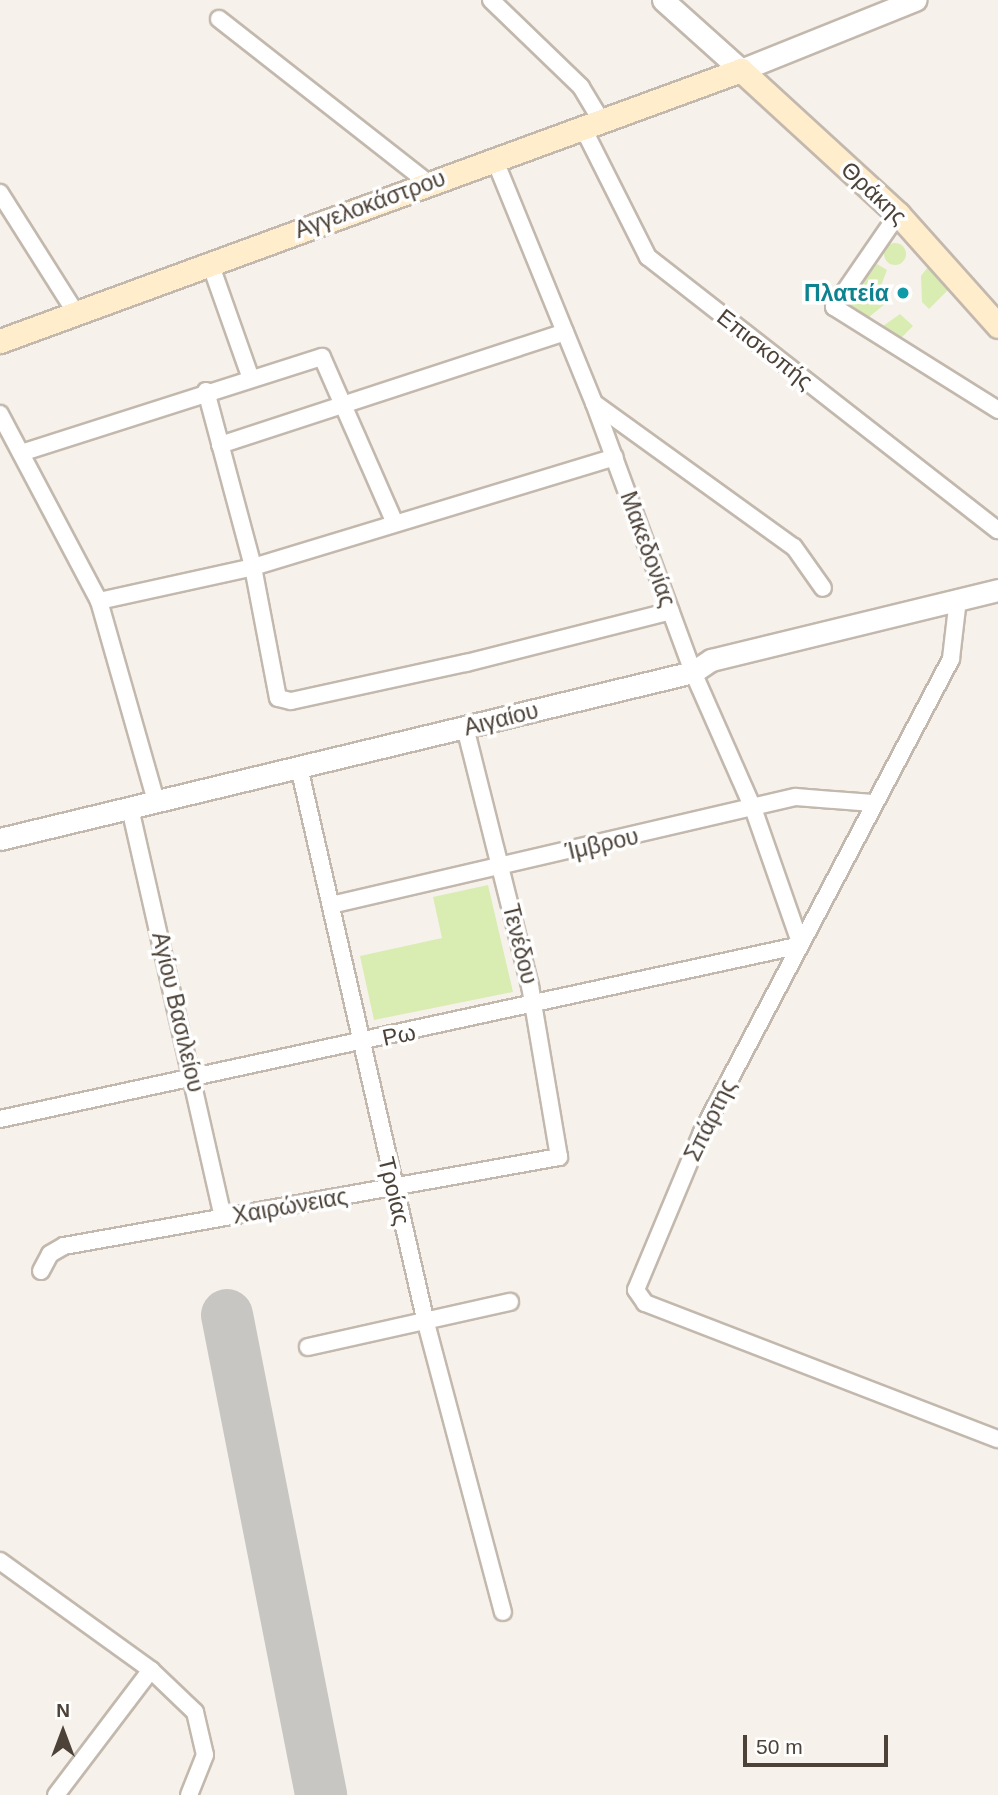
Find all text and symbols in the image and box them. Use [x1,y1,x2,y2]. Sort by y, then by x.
street label: Θράκης [835,156,913,230]
street label: Αγγελοκάστρου [291,164,449,244]
place label: Πλατεία [804,279,889,307]
marker: Πλατεία [895,285,911,301]
street label: Επισκοπής [712,303,818,395]
street label: Μακεδονίας [614,488,682,610]
street label: Αιγαίου [461,696,541,742]
street label: Ίμβρου [563,822,641,866]
street label: Τενέδου [497,901,543,987]
street label: Αγίου Βασιλείου [146,929,210,1095]
street label: Ρω [380,1018,418,1052]
street label: Σπάρτης [678,1075,742,1165]
street label: Τροίας [372,1154,416,1228]
street label: Χαιρώνειας [230,1182,350,1230]
north arrow [28,1697,98,1767]
text: N [56,1700,70,1721]
scale bar [746,1722,891,1766]
text: 50 m [756,1735,803,1758]

